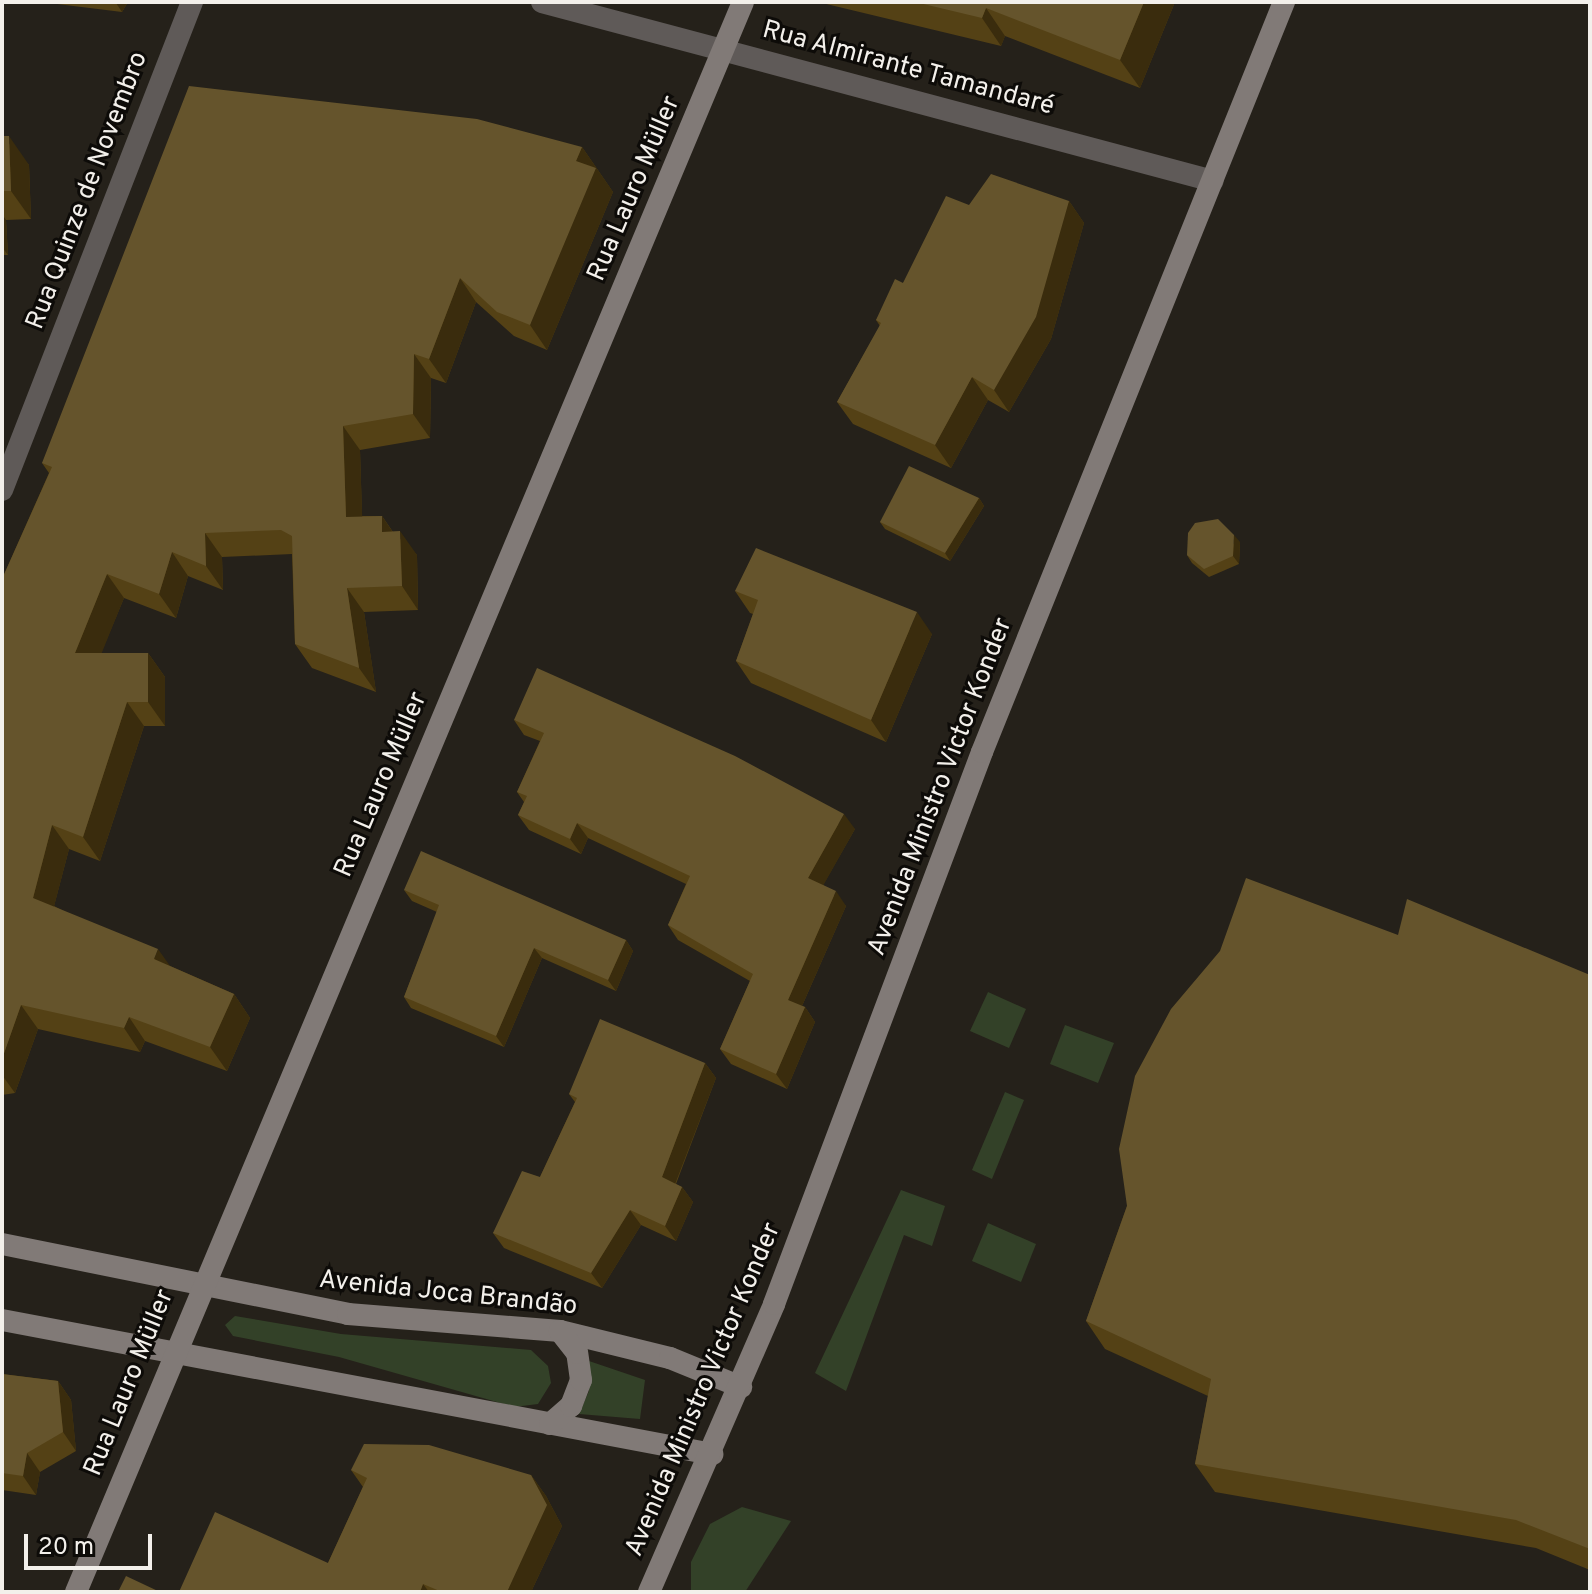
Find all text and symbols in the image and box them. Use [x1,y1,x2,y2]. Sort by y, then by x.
street label: Rua Almirante Tamandaré [758,15,1058,123]
street label: Rua Quinze de Novembro [21,48,155,334]
street label: Rua Lauro Müller [582,92,688,286]
street label: Avenida Ministro Victor Konder [862,613,1020,961]
street label: Rua Lauro Müller [329,688,435,882]
street label: Avenida Ministro Victor Konder [619,1218,789,1562]
street label: Avenida Joca Brandão [317,1265,579,1323]
street label: Rua Lauro Müller [78,1285,182,1481]
scale bar [28,1518,156,1568]
text: 20 m [38,1533,94,1563]

